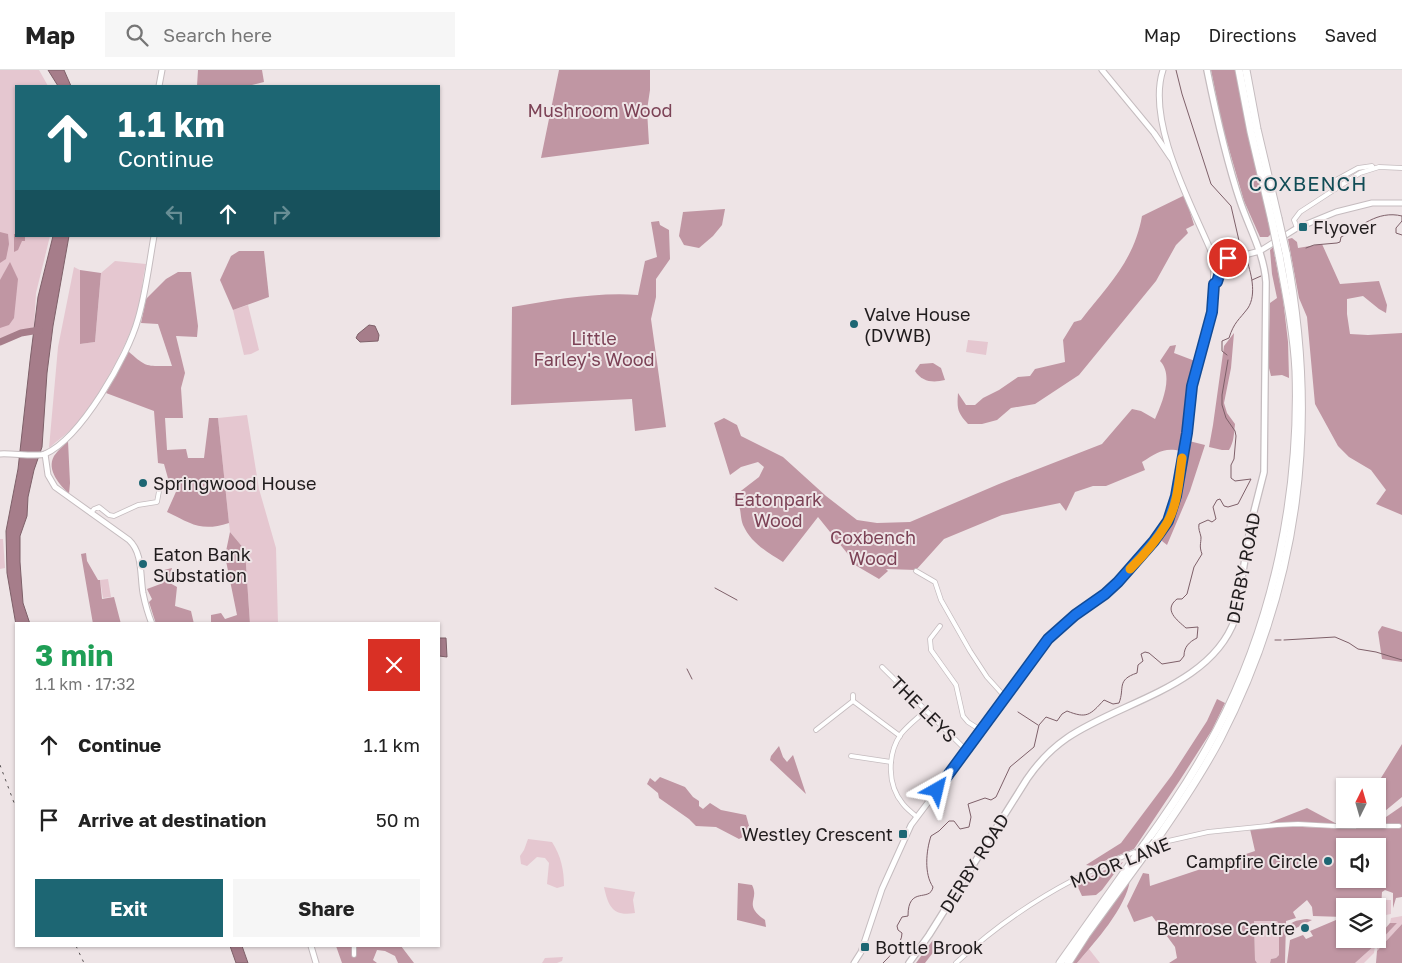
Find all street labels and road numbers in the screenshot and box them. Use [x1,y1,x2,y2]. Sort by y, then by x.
street label: DERBY ROAD [1221,510,1265,626]
street label: THE LEYS [886,671,962,747]
street label: DERBY ROAD [935,809,1013,917]
street label: MOOR LANE [1067,832,1173,892]

